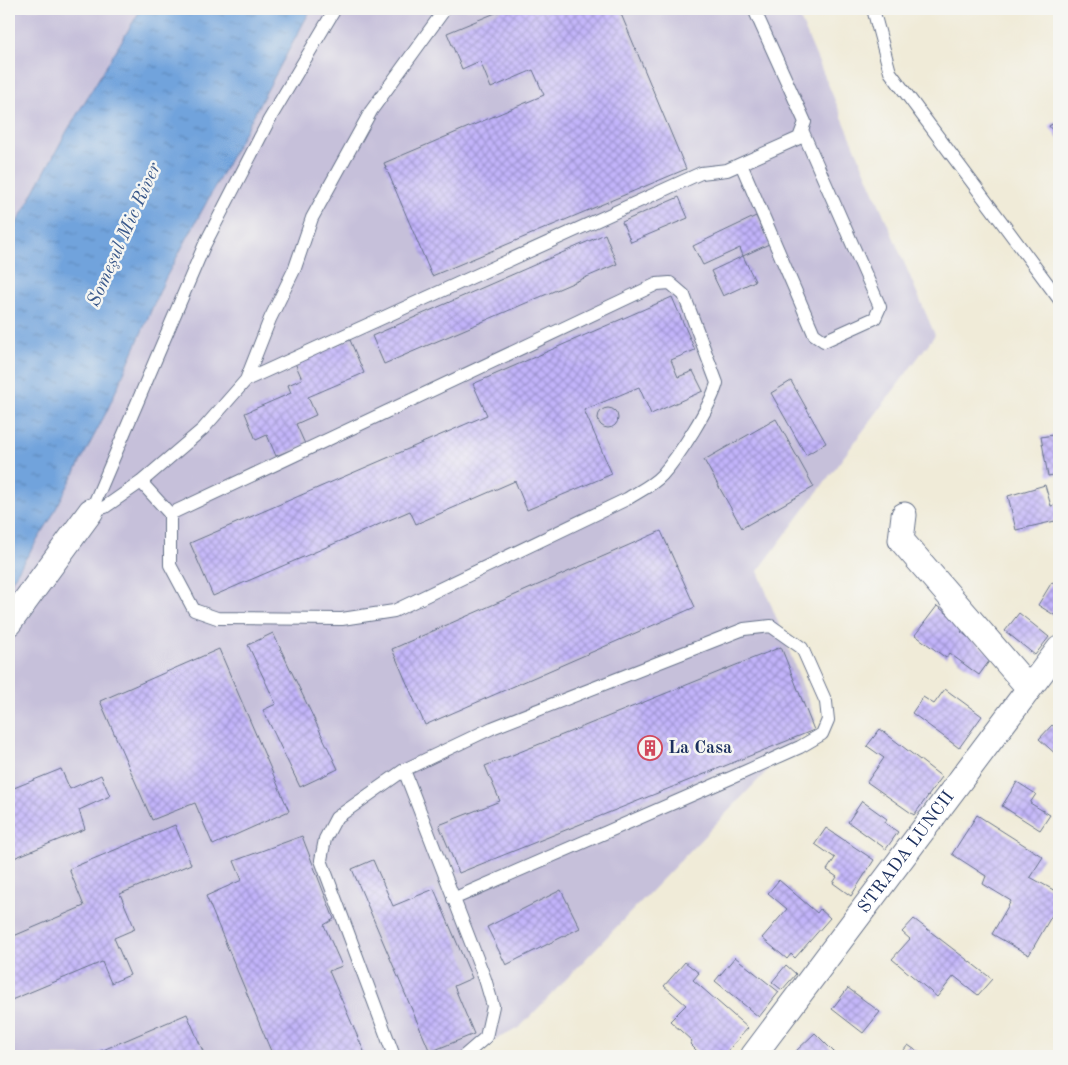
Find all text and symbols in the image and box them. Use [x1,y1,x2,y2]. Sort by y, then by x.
water label: Someşul Mic River [85,160,166,310]
building icon: La Casa [637,735,663,761]
place label: La Casa [668,739,732,757]
street label: STRADA LUNCII [855,788,958,917]

